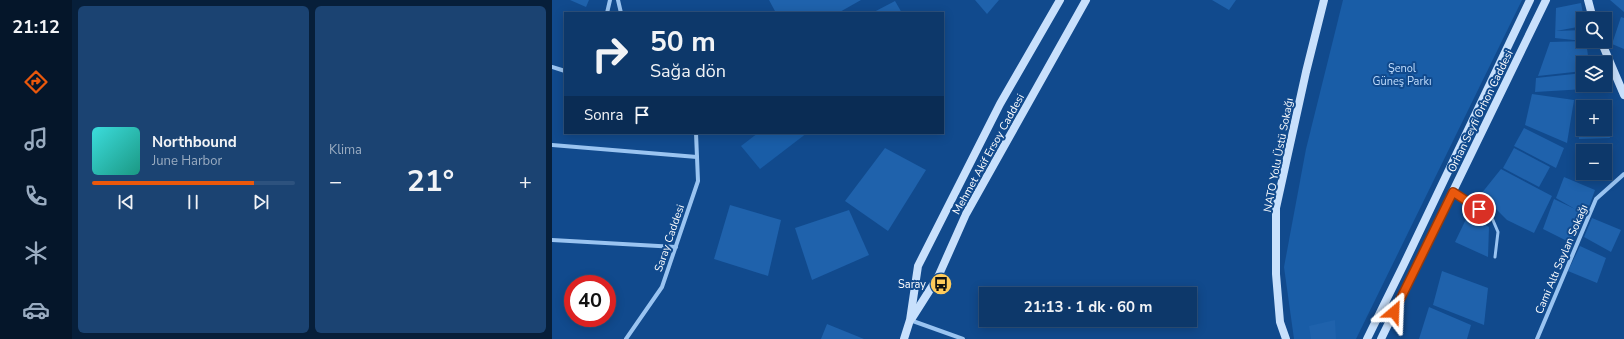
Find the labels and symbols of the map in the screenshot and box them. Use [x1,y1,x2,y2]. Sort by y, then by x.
street label: Orhan Seyfi Orhon Caddesi [1444,48,1517,175]
park label: Şenol Güneş Parkı [1373,61,1431,89]
street label: Mehmet Akif Ersoy Caddesi [949,91,1028,217]
street label: NATO Yolu Üstü Sokağı [1260,97,1297,213]
pin [1462,192,1496,226]
street label: Saray Caddesi [651,202,688,274]
street label: Cami Altı Saylan Sokağı [1532,202,1591,316]
bus stop icon: Saray [928,271,954,297]
speed limit sign: 40 [564,275,616,327]
place label: Saray [898,277,926,292]
position arrow [1373,291,1415,333]

